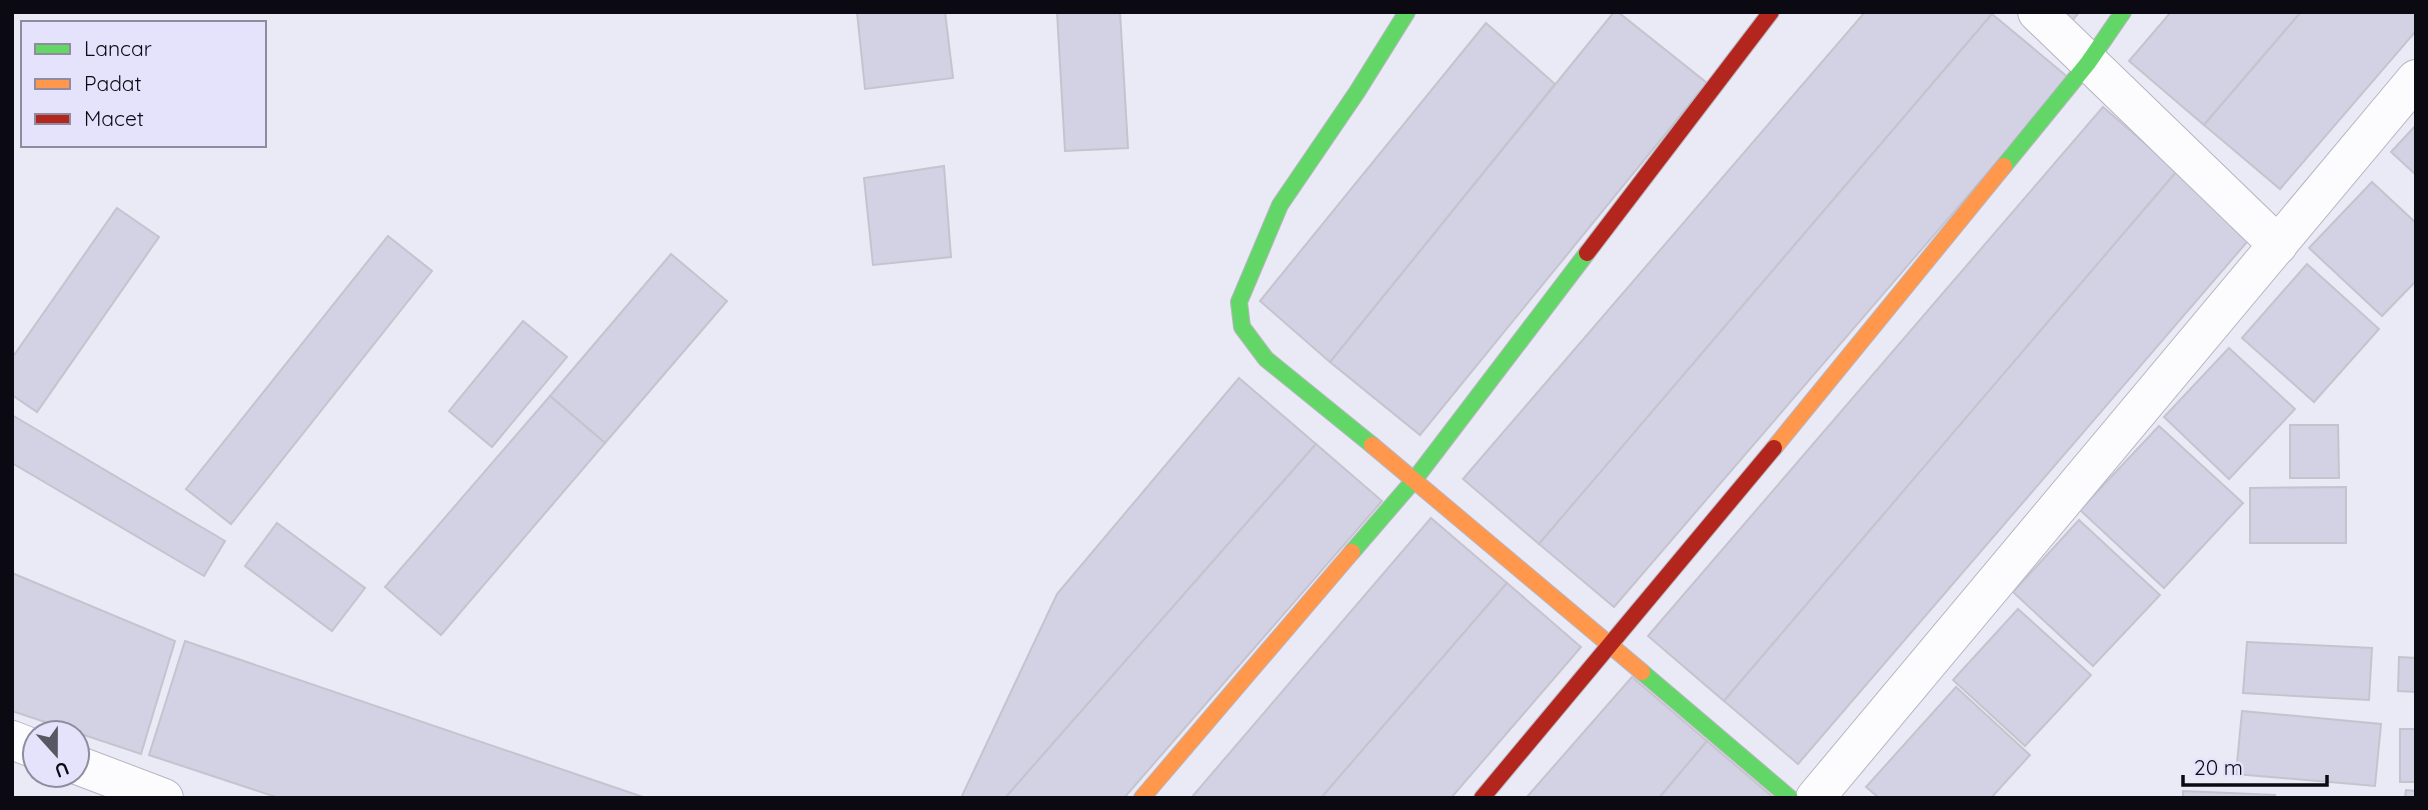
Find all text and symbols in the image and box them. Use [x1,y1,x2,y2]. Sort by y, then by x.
legend [21,21,266,147]
text: Lancar [84,35,152,61]
text: Padat [84,70,142,96]
text: Macet [84,105,144,131]
north arrow [21,719,91,789]
scale bar [2183,744,2326,788]
text: 20 m [2194,754,2243,780]
text: U [52,756,73,783]

